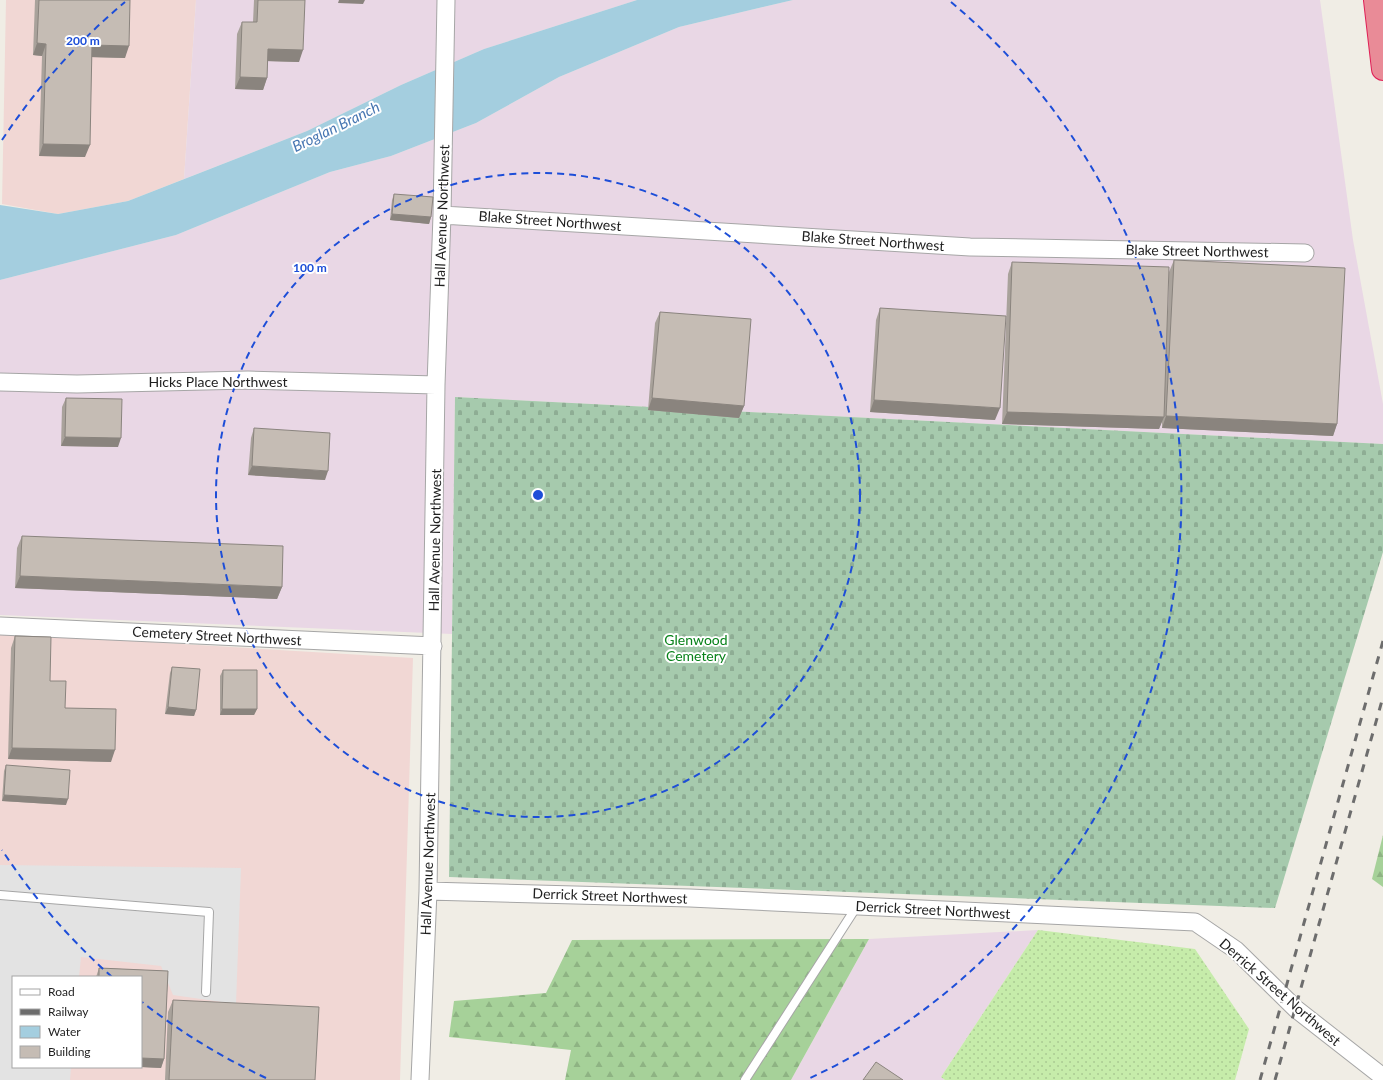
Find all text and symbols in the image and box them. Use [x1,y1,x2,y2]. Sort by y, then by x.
text: 200 m [66,33,100,48]
water label: Broglan Branch [289,97,382,155]
street label: Hall Avenue Northwest [431,144,452,288]
street label: Blake Street Northwest [478,207,622,234]
street label: Blake Street Northwest [801,227,945,254]
street label: Blake Street Northwest [1125,241,1269,260]
text: 100 m [293,260,327,275]
street label: Hicks Place Northwest [148,373,288,390]
street label: Hall Avenue Northwest [425,468,444,612]
centre of rings [531,488,545,502]
street label: Cemetery Street Northwest [132,623,302,648]
park label: Glenwood Cemetery [664,631,728,664]
street label: Hall Avenue Northwest [417,792,438,936]
street label: Derrick Street Northwest [532,884,688,907]
street label: Derrick Street Northwest [855,897,1011,922]
street label: Derrick Street Northwest [1216,934,1344,1049]
legend [12,976,142,1068]
text: Road [48,984,75,999]
text: Railway [48,1004,89,1019]
text: Water [48,1024,81,1039]
text: Building [48,1044,91,1059]

